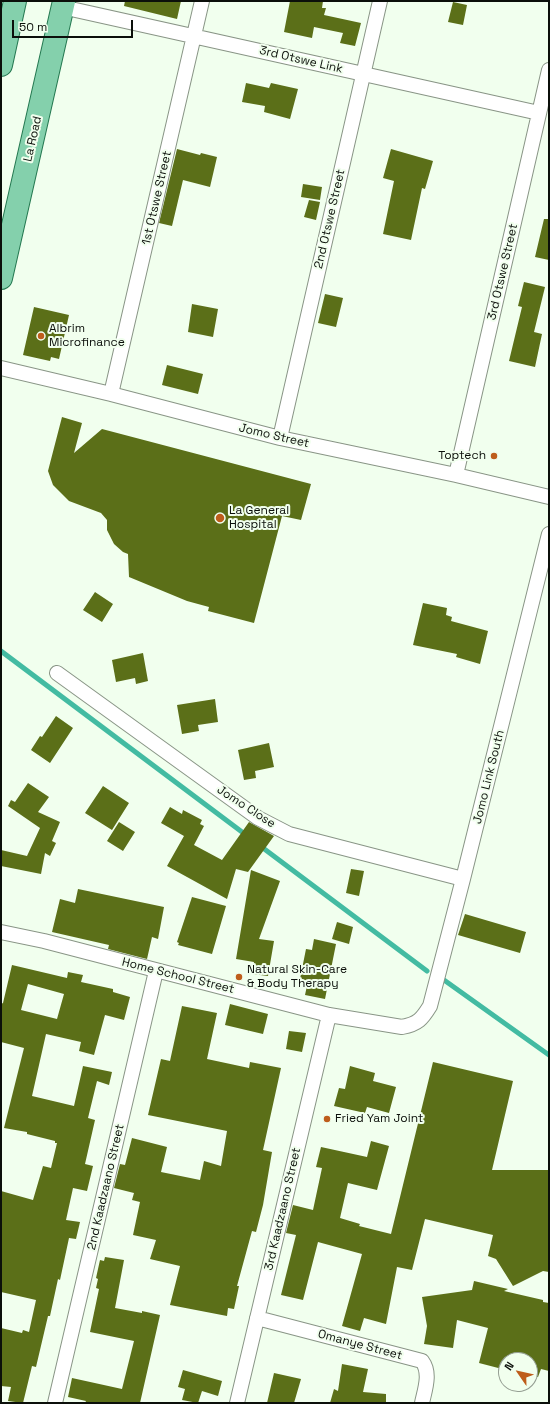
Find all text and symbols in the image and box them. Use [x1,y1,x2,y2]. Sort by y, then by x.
scale bar [14,12,135,38]
text: 50 m [19,19,47,35]
street label: 3rd Otswe Link [258,43,344,77]
street label: La Road [21,115,45,163]
street label: 1st Otswe Street [139,150,175,246]
street label: 2nd Otswe Street [312,168,348,270]
street label: 3rd Otswe Street [485,222,521,322]
place label: Albrim Microfinance [49,322,125,350]
marker: Albrim Microfinance [36,331,46,341]
street label: Jomo Street [237,421,311,451]
place label: Toptech [438,449,486,463]
marker: Toptech [489,451,499,461]
place label: La General Hospital [229,504,289,532]
marker: La General Hospital [214,512,226,524]
street label: Jomo Link South [470,728,508,826]
street label: Jomo Close [214,783,278,831]
street label: Home School Street [120,955,236,997]
place label: Natural Skin-Care & Body Therapy [247,963,347,991]
marker: Natural Skin-Care & Body Therapy [234,972,244,982]
place label: Fried Yam Joint [335,1112,423,1126]
marker: Fried Yam Joint [322,1114,332,1124]
street label: 2nd Kaadzaano Street [85,1123,127,1251]
street label: 3rd Kaadzaano Street [262,1146,304,1272]
street label: Omanye Street [316,1327,404,1363]
north arrow [498,1352,538,1392]
text: N [501,1359,517,1373]

